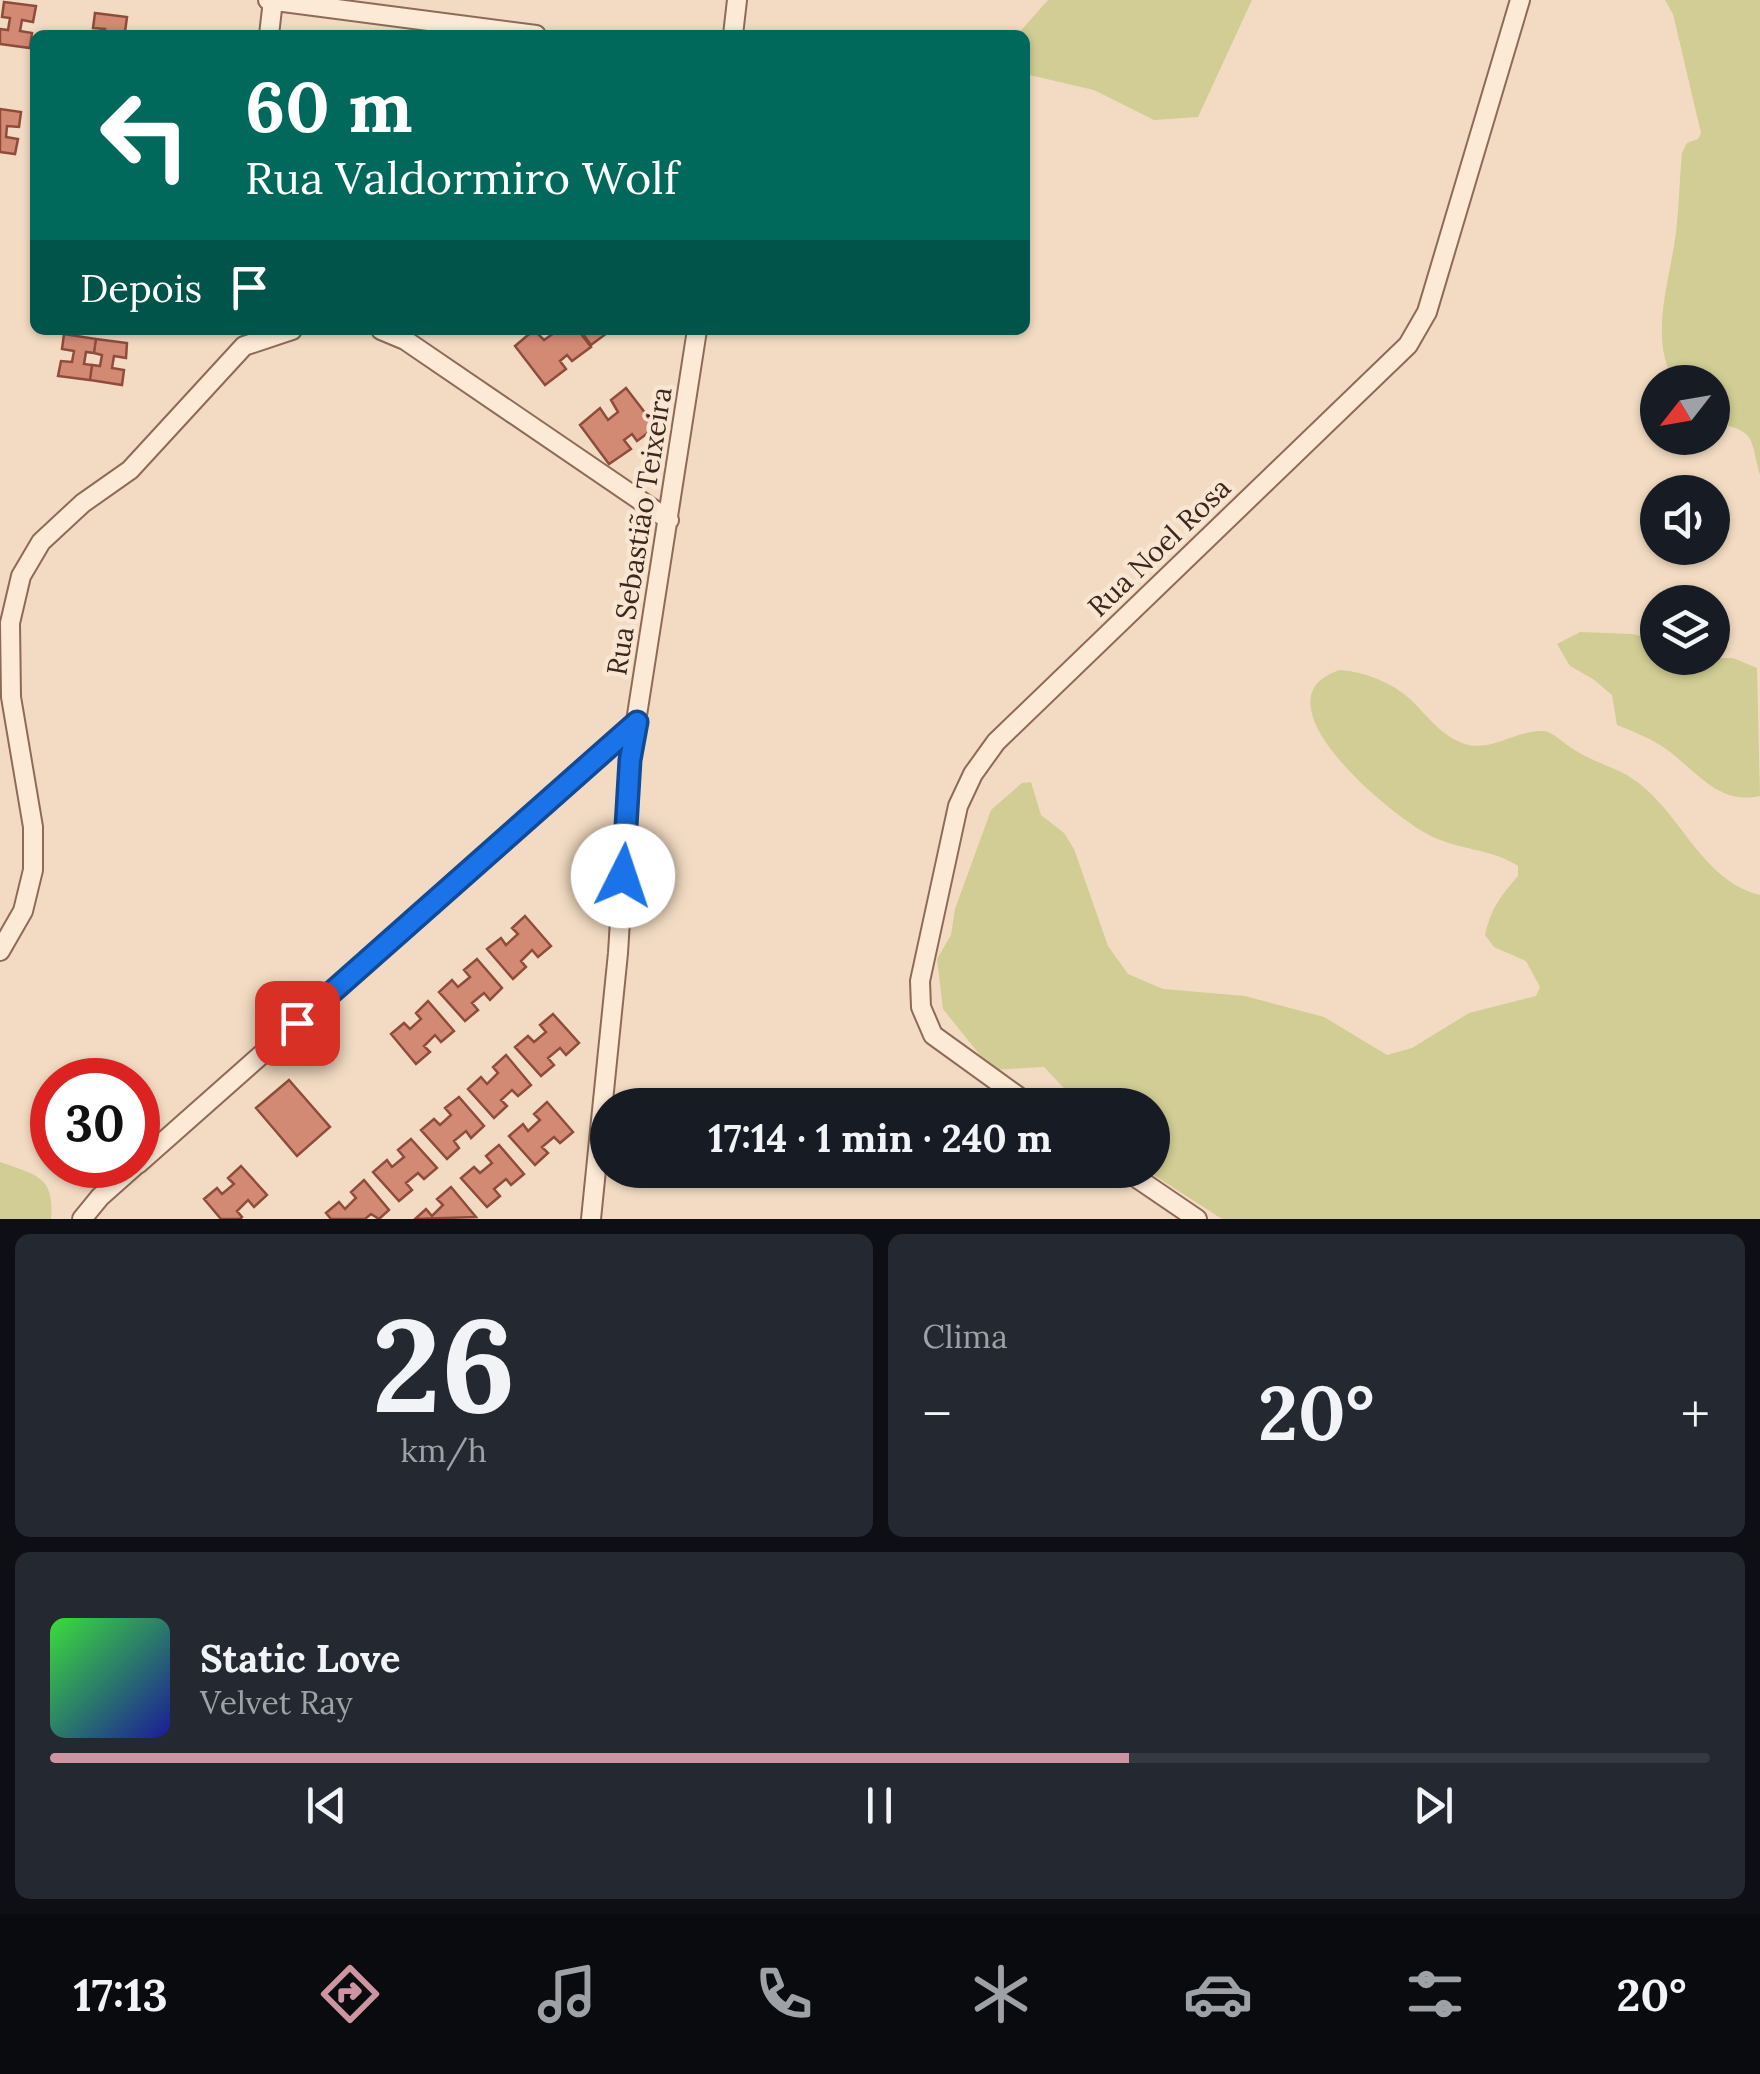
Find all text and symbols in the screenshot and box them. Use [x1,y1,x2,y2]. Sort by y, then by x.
text: 60 m [245,62,413,151]
icon: left [80,70,210,200]
text: Rua Valdormiro Wolf [245,149,679,206]
icon: arrive [222,260,277,315]
text: Depois [80,264,202,312]
north arrow [1640,365,1730,455]
map controls [1640,365,1730,675]
street label: Rua Sebastião Teixeira [598,384,680,678]
street label: Rua Noel Rosa [1080,470,1238,624]
button: sound [1640,475,1730,565]
button: layers [1640,585,1730,675]
position arrow [571,824,675,928]
pin [255,981,340,1066]
icon: arrive [270,996,325,1051]
speed limit sign: 30 [30,1058,160,1188]
text: 17:14 · 1 min · 240 m [708,1114,1052,1162]
text: 26 [372,1281,516,1448]
text: Clima [923,1316,1008,1357]
text: 20° [1258,1365,1374,1461]
text: − [923,1379,952,1449]
text: + [1681,1379,1710,1449]
text: km/h [401,1430,487,1471]
text: Static Love [200,1634,400,1682]
text: Velvet Ray [200,1682,353,1723]
icon: previous [299,1778,354,1833]
icon: pause [852,1778,907,1833]
icon: next [1406,1778,1461,1833]
icon: directions [315,1959,385,2029]
icon: music [532,1959,602,2029]
icon: phone [749,1959,819,2029]
icon: climate [966,1959,1036,2029]
icon: car [1183,1959,1253,2029]
icon: filters [1400,1959,1470,2029]
text: 17:13 [74,1966,168,2023]
text: 20° [1617,1966,1686,2023]

